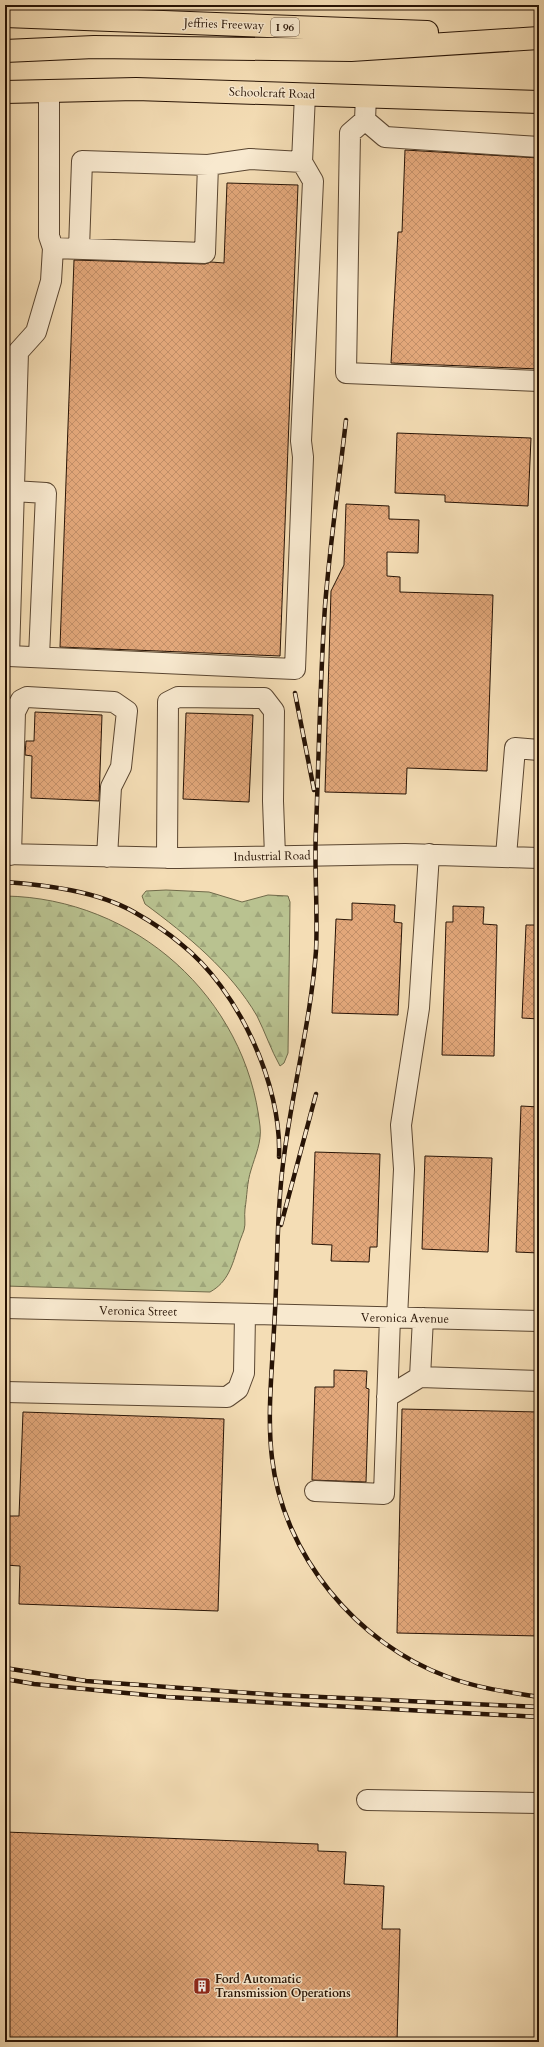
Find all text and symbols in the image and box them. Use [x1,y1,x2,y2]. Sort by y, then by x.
street label: Jeffries Freeway [182,15,265,33]
road number: I 96 [271,18,299,36]
street label: Schoolcraft Road [229,84,316,103]
street label: Industrial Road [233,847,311,865]
street label: Veronica Street [99,1302,177,1320]
street label: Veronica Avenue [361,1309,449,1327]
place label: Ford Automatic Transmission Operations [215,1971,351,2001]
building icon: Ford Automatic Transmission Operations [192,1976,212,1996]

